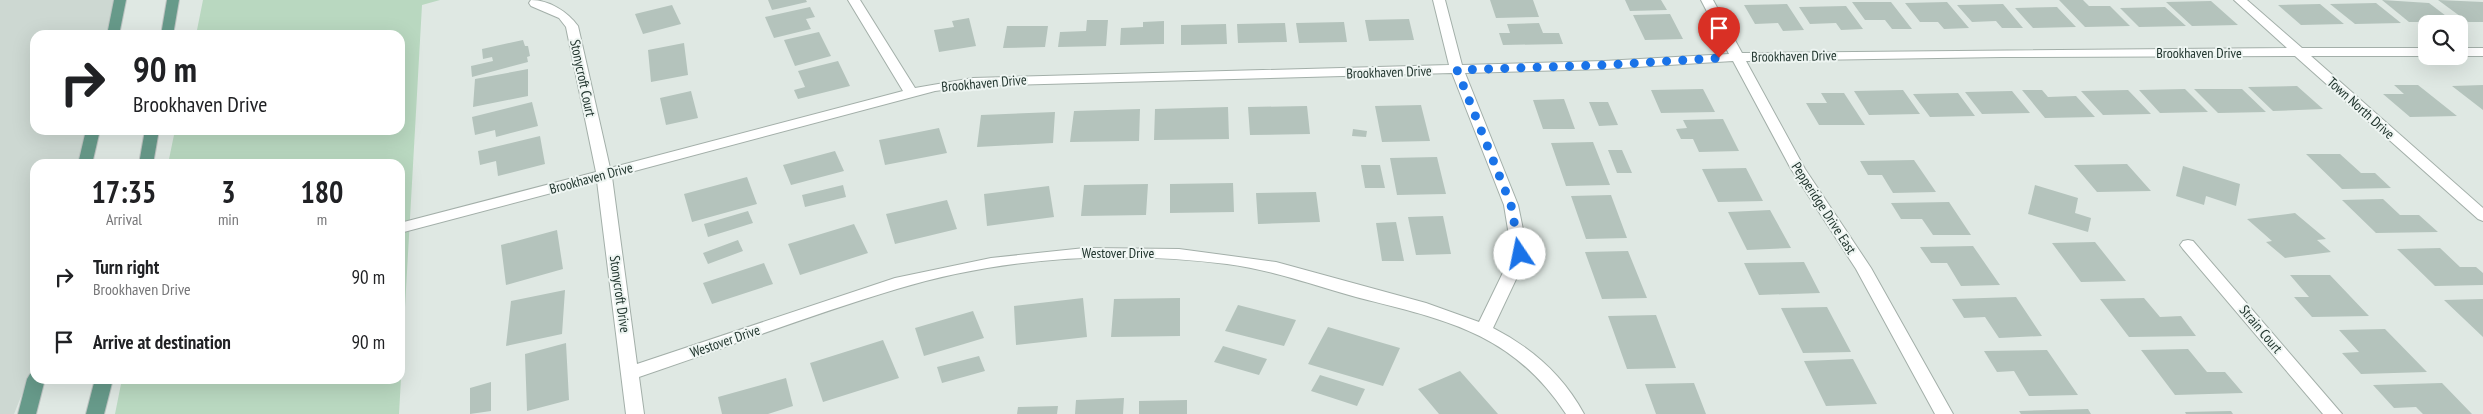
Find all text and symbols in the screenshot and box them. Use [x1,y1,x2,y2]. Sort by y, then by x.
pin [1698,7,1740,58]
icon: arrive [1705,14,1733,42]
map controls [2418,15,2468,65]
button: search [2418,15,2468,65]
street label: Stonycroft Court [566,38,600,118]
street label: Brookhaven Drive [2156,44,2242,62]
text: 90 m [133,46,197,92]
street label: Brookhaven Drive [1751,46,1837,66]
icon: right [50,50,115,115]
street label: Brookhaven Drive [1346,62,1432,82]
street label: Brookhaven Drive [941,70,1028,96]
street label: Town North Drive [2324,73,2398,143]
text: Brookhaven Drive [133,90,267,118]
street label: Brookhaven Drive [547,158,635,198]
street label: Pepperidge Drive East [1788,159,1860,257]
text: 17:35 [92,172,156,211]
text: 3 [221,172,236,211]
text: 180 [300,172,343,211]
text: Arrival [106,209,142,229]
text: min [218,209,239,229]
text: m [317,209,327,229]
position arrow [1493,227,1545,279]
street label: Westover Drive [1082,244,1154,262]
street label: Stonycroft Drive [606,254,634,334]
text: Turn right [93,255,159,279]
icon: right [50,263,78,291]
text: 90 m [352,265,385,289]
text: Brookhaven Drive [93,279,191,299]
street label: Strain Court [2236,301,2286,357]
street label: Westover Drive [688,321,762,361]
icon: arrive [50,328,78,356]
text: Arrive at destination [93,330,231,354]
text: 90 m [352,330,385,354]

